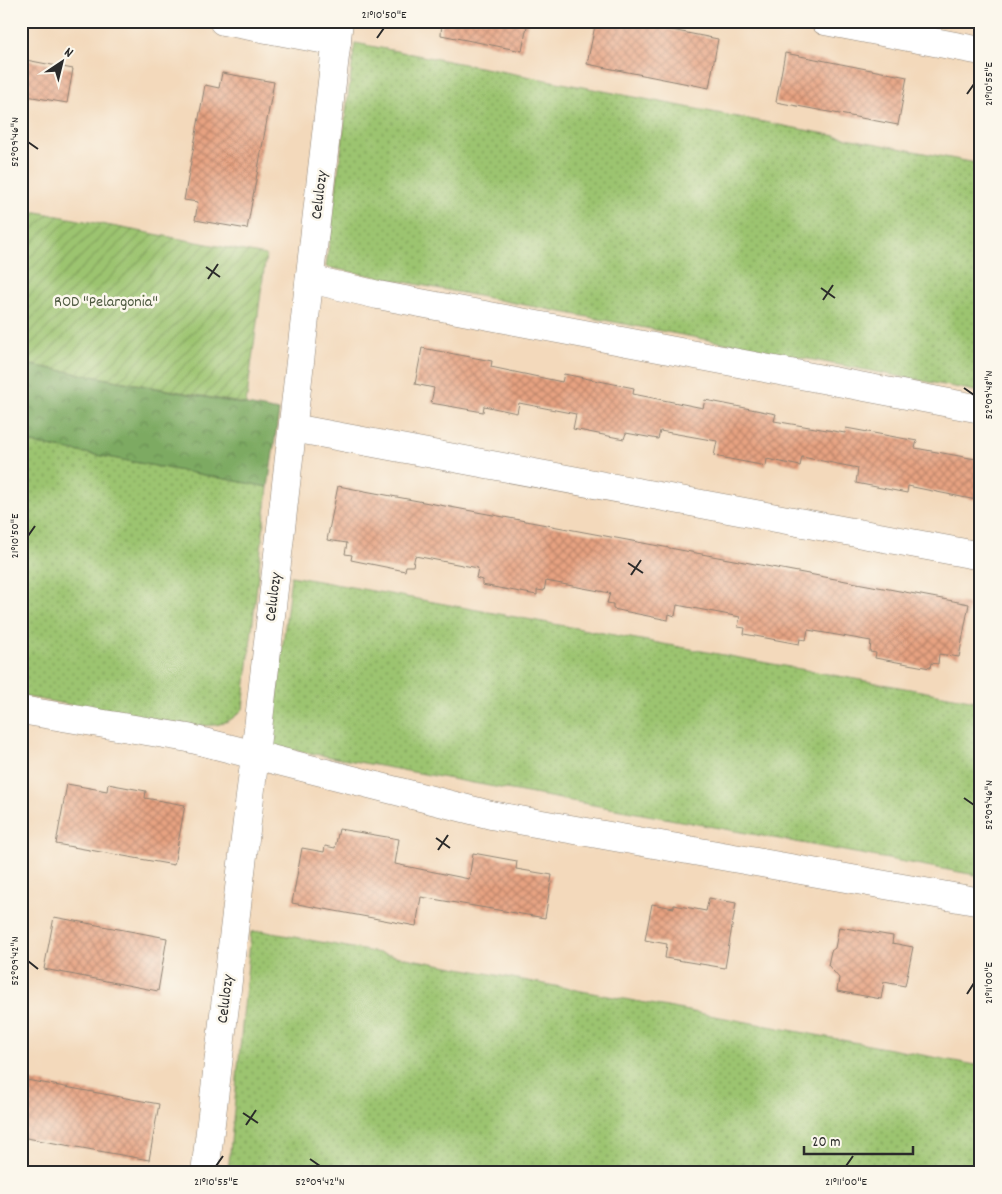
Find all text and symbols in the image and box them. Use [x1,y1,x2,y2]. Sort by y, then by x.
text: 21°10'50"E [361,7,407,24]
north arrow [38,38,88,88]
text: N [60,43,77,63]
text: 21°10'55"E [981,61,998,106]
text: 52°09'46"N [7,117,24,167]
street label: Celulozy [306,169,334,221]
park label: ROD "Pelargonia" [54,291,158,314]
text: 52°09'48"N [981,370,998,420]
text: 21°10'50"E [7,513,24,559]
street label: Celulozy [260,571,288,623]
text: 52°09'46"N [981,780,998,830]
text: 52°09'42"N [7,936,24,986]
text: 21°11'00"E [981,961,998,1004]
street label: Celulozy [212,973,240,1025]
scale bar [804,1124,913,1156]
text: 20 m [812,1132,840,1154]
text: 21°10'55"E [194,1174,239,1191]
text: 52°09'42"N [295,1174,345,1191]
text: 21°11'00"E [825,1174,868,1191]

